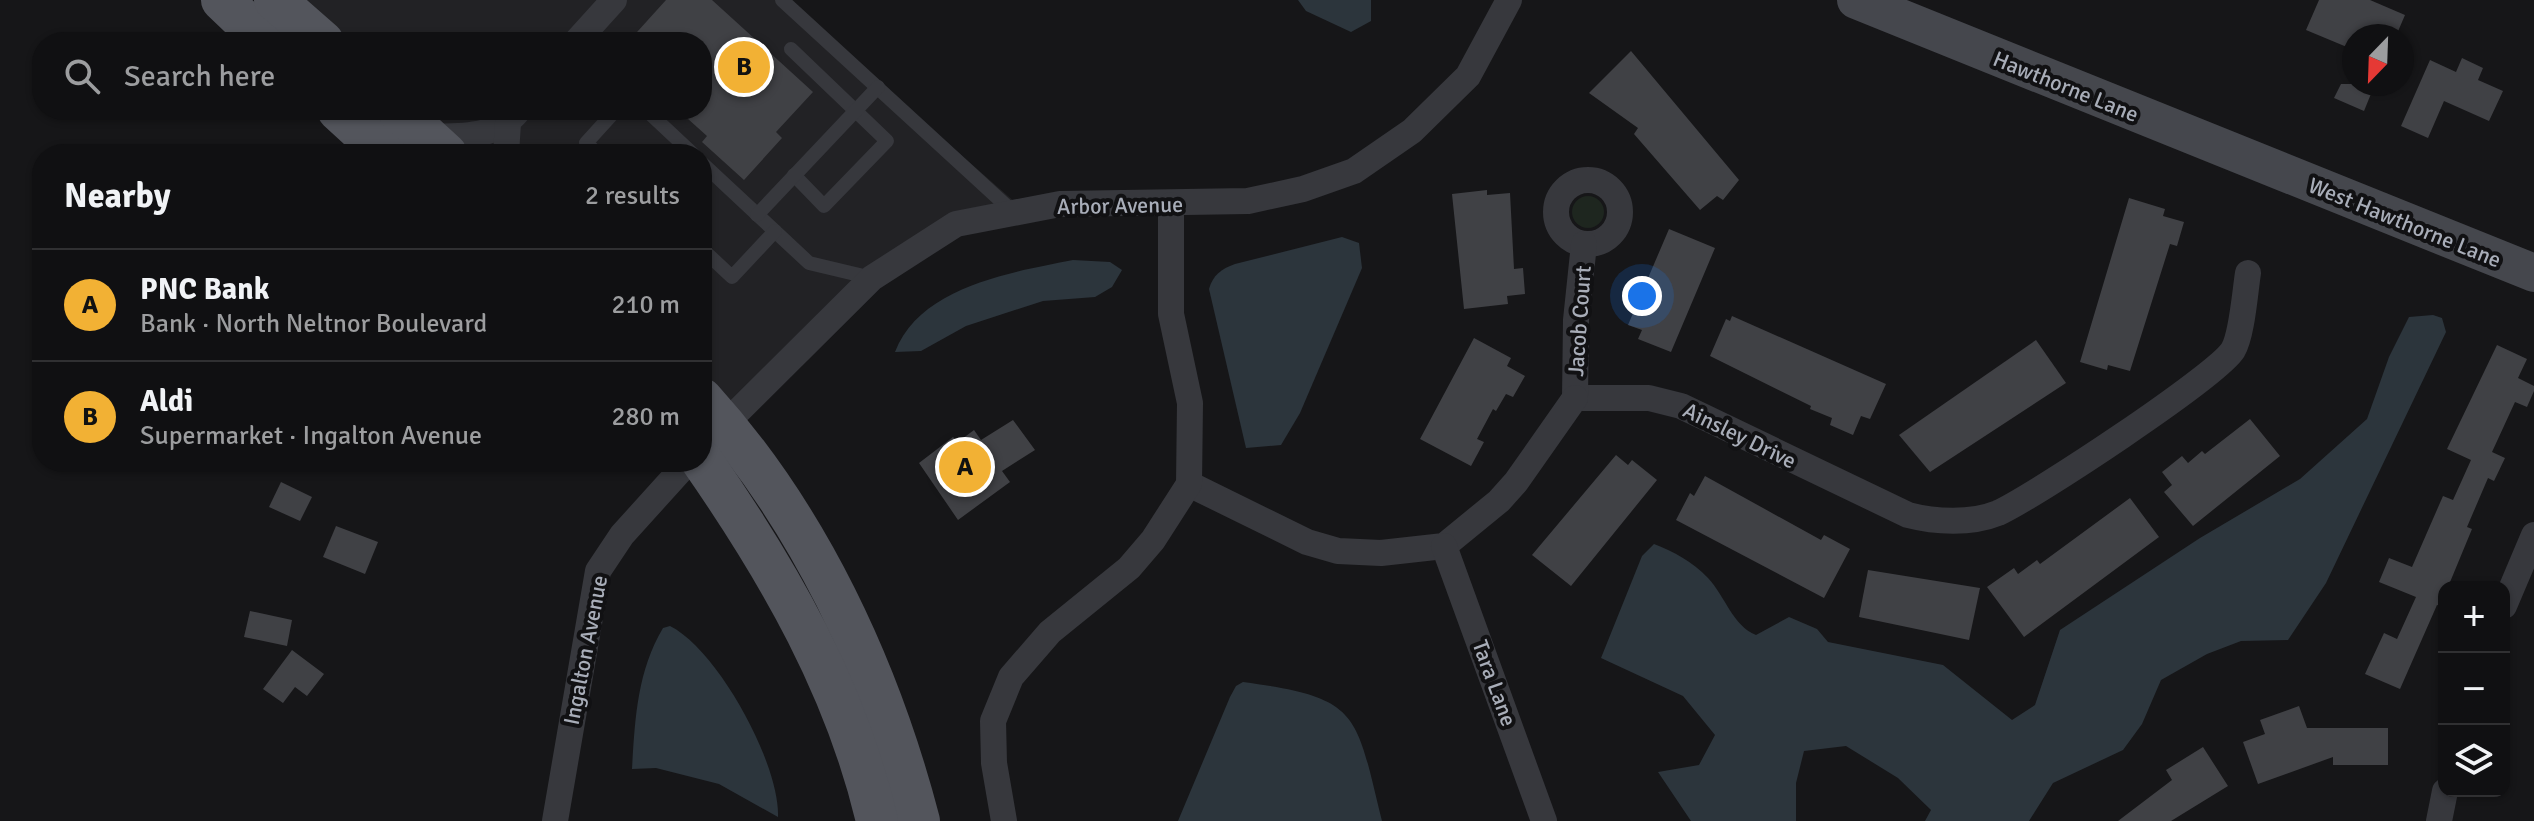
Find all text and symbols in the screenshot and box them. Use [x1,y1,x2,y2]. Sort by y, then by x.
north arrow [2342,24,2414,96]
search box [32,32,712,120]
pin: B [718,37,770,97]
street label: Hawthorne Lane [1989,45,2142,128]
icon: search [60,54,104,98]
text: Search here [124,58,275,95]
street label: West Hawthorne Lane [2305,171,2505,273]
text: Nearby [64,175,171,217]
text: 2 results [585,180,680,212]
street label: Arbor Avenue [1057,191,1183,220]
street label: Jacob Court [1562,264,1597,378]
text: PNC Bank [140,271,269,308]
your location [1622,276,1662,316]
text: A [82,289,98,321]
text: 210 m [611,289,680,321]
text: Bank · North Neltnor Boulevard [140,308,487,340]
text: Aldi [140,383,193,420]
street label: Ainsley Drive [1679,396,1801,474]
text: B [82,401,98,433]
text: 280 m [611,401,680,433]
text: Supermarket · Ingalton Avenue [140,420,482,452]
pin: A [939,437,991,497]
street label: Ingalton Avenue [558,573,613,727]
map controls [2438,581,2510,797]
button: + [2438,581,2510,653]
street label: Tara Lane [1466,636,1523,730]
button: − [2438,653,2510,725]
button: layers [2438,725,2510,797]

